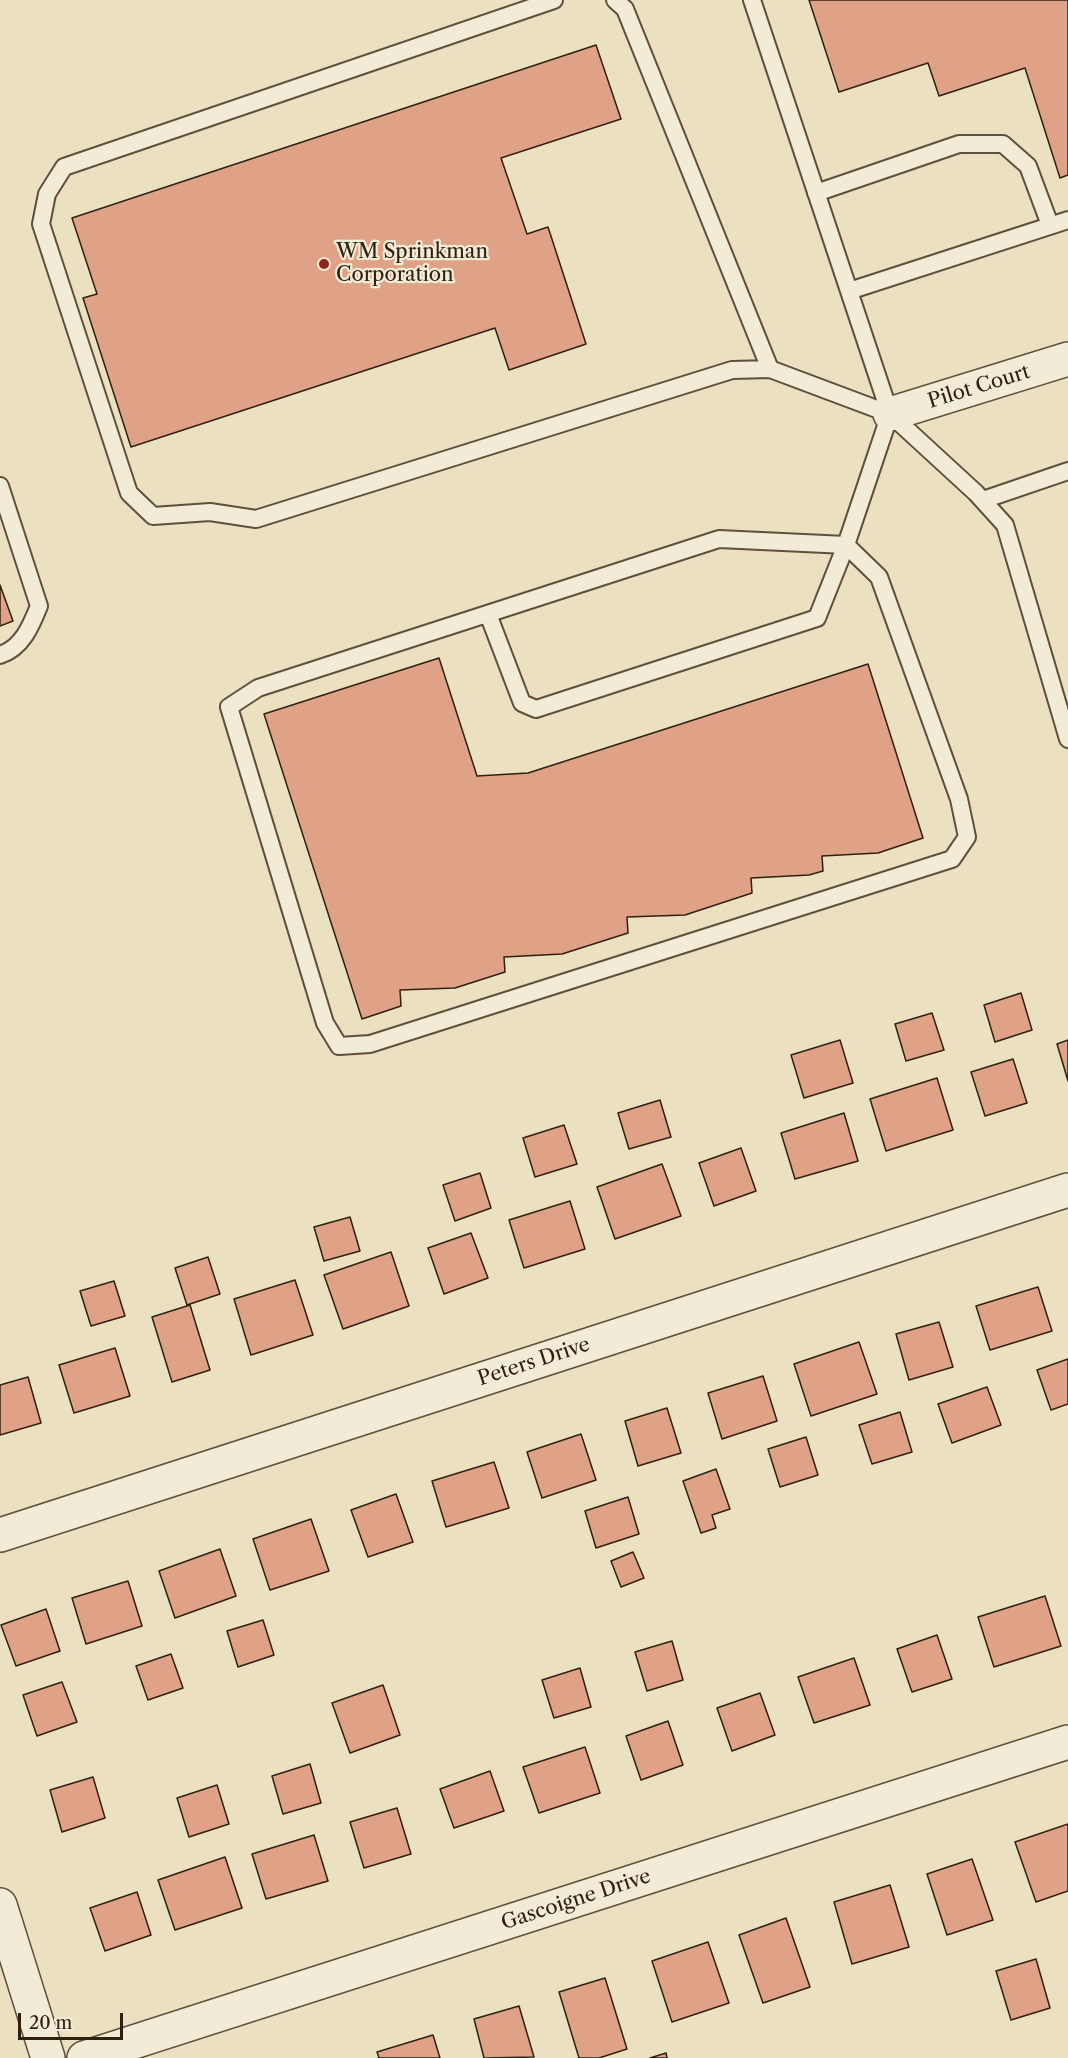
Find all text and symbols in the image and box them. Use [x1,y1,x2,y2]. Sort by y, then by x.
place label: WM Sprinkman Corporation [336,240,488,287]
marker: WM Sprinkman Corporation [317,257,331,271]
street label: Pilot Court [925,360,1033,414]
street label: Peters Drive [475,1333,593,1391]
street label: Gascoigne Drive [498,1865,654,1935]
scale bar [21,2001,126,2039]
text: 20 m [29,2012,72,2034]

